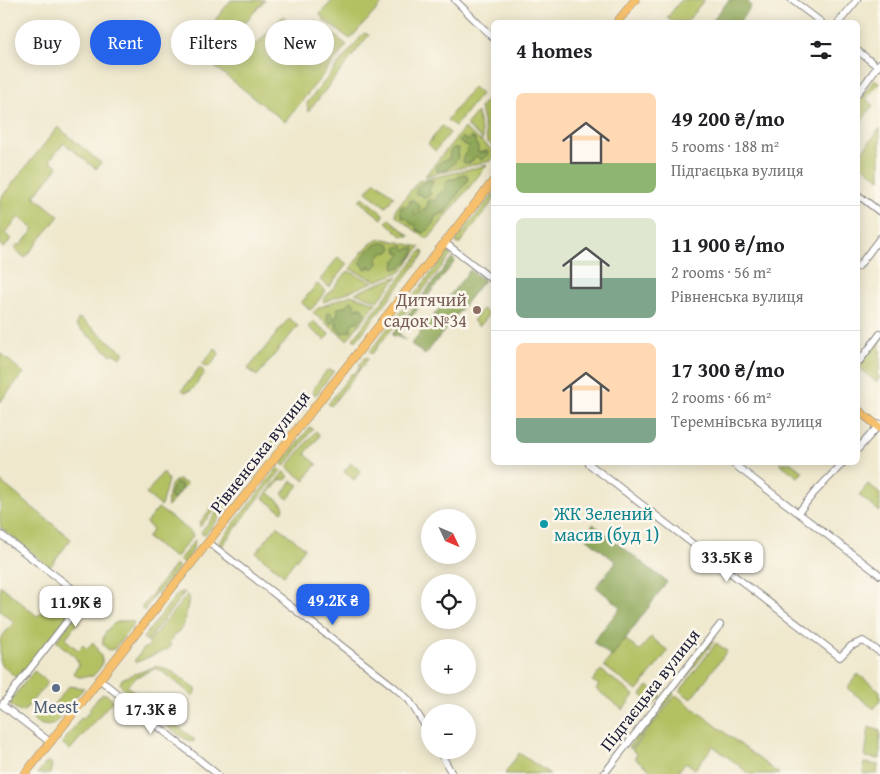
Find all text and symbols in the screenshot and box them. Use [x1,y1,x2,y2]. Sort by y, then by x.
chip: Buy [15,20,80,65]
chip: Rent [90,20,161,65]
chip: Filters [171,20,255,65]
chip: New [265,20,334,65]
text: 4 homes [516,35,592,66]
icon: filters [807,36,835,64]
text: 49 200 ₴/mo [671,103,785,134]
icon: home [556,113,616,173]
text: 5 rooms · 188 m² [671,134,779,158]
text: Підгаєцька вулиця [671,158,804,182]
text: 11 900 ₴/mo [671,229,785,260]
icon: home [556,238,616,298]
text: 2 rooms · 56 m² [671,260,771,284]
text: Рівненська вулиця [671,284,804,308]
place label: Дитячий садок №34 [384,286,467,334]
marker: Дитячий садок №34 [471,304,483,316]
text: 17 300 ₴/mo [671,354,785,385]
icon: home [556,363,616,423]
street label: Рівненська вулиця [203,385,316,519]
text: 2 rooms · 66 m² [671,385,771,409]
text: Теремнівська вулиця [671,409,822,433]
place label: ЖК Зелений масив (буд 1) [553,500,659,548]
north arrow [421,509,476,564]
map controls [421,509,476,759]
marker: ЖК Зелений масив (буд 1) [538,518,550,530]
pin: 33.5K ₴ [681,540,773,583]
text: 33.5K ₴ [701,545,753,569]
button: locate [421,574,476,629]
pin: 49.2K ₴ [287,584,379,626]
pin: 11.9K ₴ [30,586,122,628]
text: 49.2K ₴ [307,588,359,612]
text: 11.9K ₴ [50,590,102,614]
street label: Підгаєцька вулиця [593,623,706,757]
button: + [421,639,476,694]
marker: Meest [50,682,62,694]
pin: 17.3K ₴ [105,692,197,735]
place label: Meest [33,693,79,720]
text: 17.3K ₴ [125,697,177,721]
button: − [421,704,476,759]

